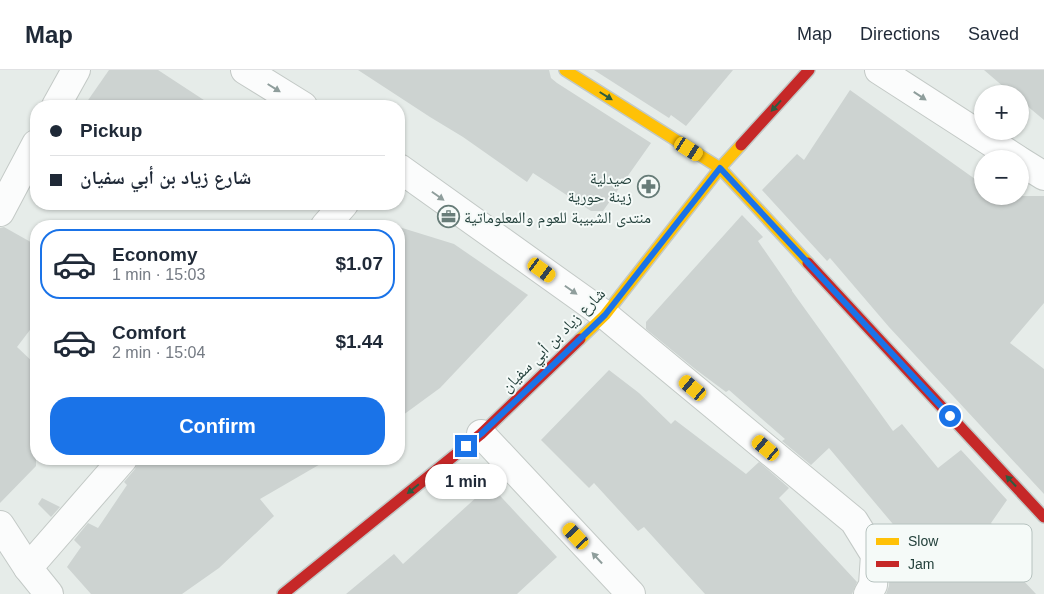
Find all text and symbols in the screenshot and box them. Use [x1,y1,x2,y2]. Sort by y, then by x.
text: Map [25,21,73,48]
text: Map [797,24,832,44]
text: Directions [860,24,940,44]
text: Saved [968,24,1019,44]
one-way arrow [267,83,281,93]
map controls [974,85,1029,205]
button: + [974,85,1029,140]
one-way arrow [600,91,613,101]
one-way arrow [913,92,927,101]
one-way arrow [770,100,782,112]
text: Pickup [80,120,142,141]
car [672,135,705,163]
button: − [974,150,1029,205]
text: شارع زياد بن أبي سفيان [80,167,251,188]
place label: صيدلية زينة حورية [567,170,632,206]
pharmacy icon: صيدلية زينة حورية [636,175,660,199]
one-way arrow [432,191,445,201]
office icon: منتدى الشبيبة للعوم والمعلوماتية [436,205,460,229]
place label: منتدى الشبيبة للعوم والمعلوماتية [464,209,651,228]
icon: car [52,242,97,287]
text: Economy [112,244,198,265]
text: $1.07 [335,253,383,274]
car [525,255,558,285]
text: 1 min · 15:03 [112,266,205,283]
street label: شارع زياد بن أبي سفيان [497,284,611,398]
one-way arrow [564,285,578,295]
icon: car [52,320,97,365]
text: Comfort [112,322,186,343]
text: $1.44 [335,331,383,352]
text: 2 min · 15:04 [112,344,205,361]
car [676,373,709,403]
button: Confirm [50,397,385,455]
route start [939,405,961,427]
car [749,433,782,463]
route end [455,435,477,457]
callout: 1 min [425,464,507,498]
text: 1 min [445,473,487,490]
one-way arrow [1005,476,1017,488]
one-way arrow [406,484,419,495]
car [560,520,591,552]
legend [866,524,1032,582]
text: Slow [908,533,939,549]
one-way arrow [591,553,603,565]
text: Jam [908,556,934,572]

